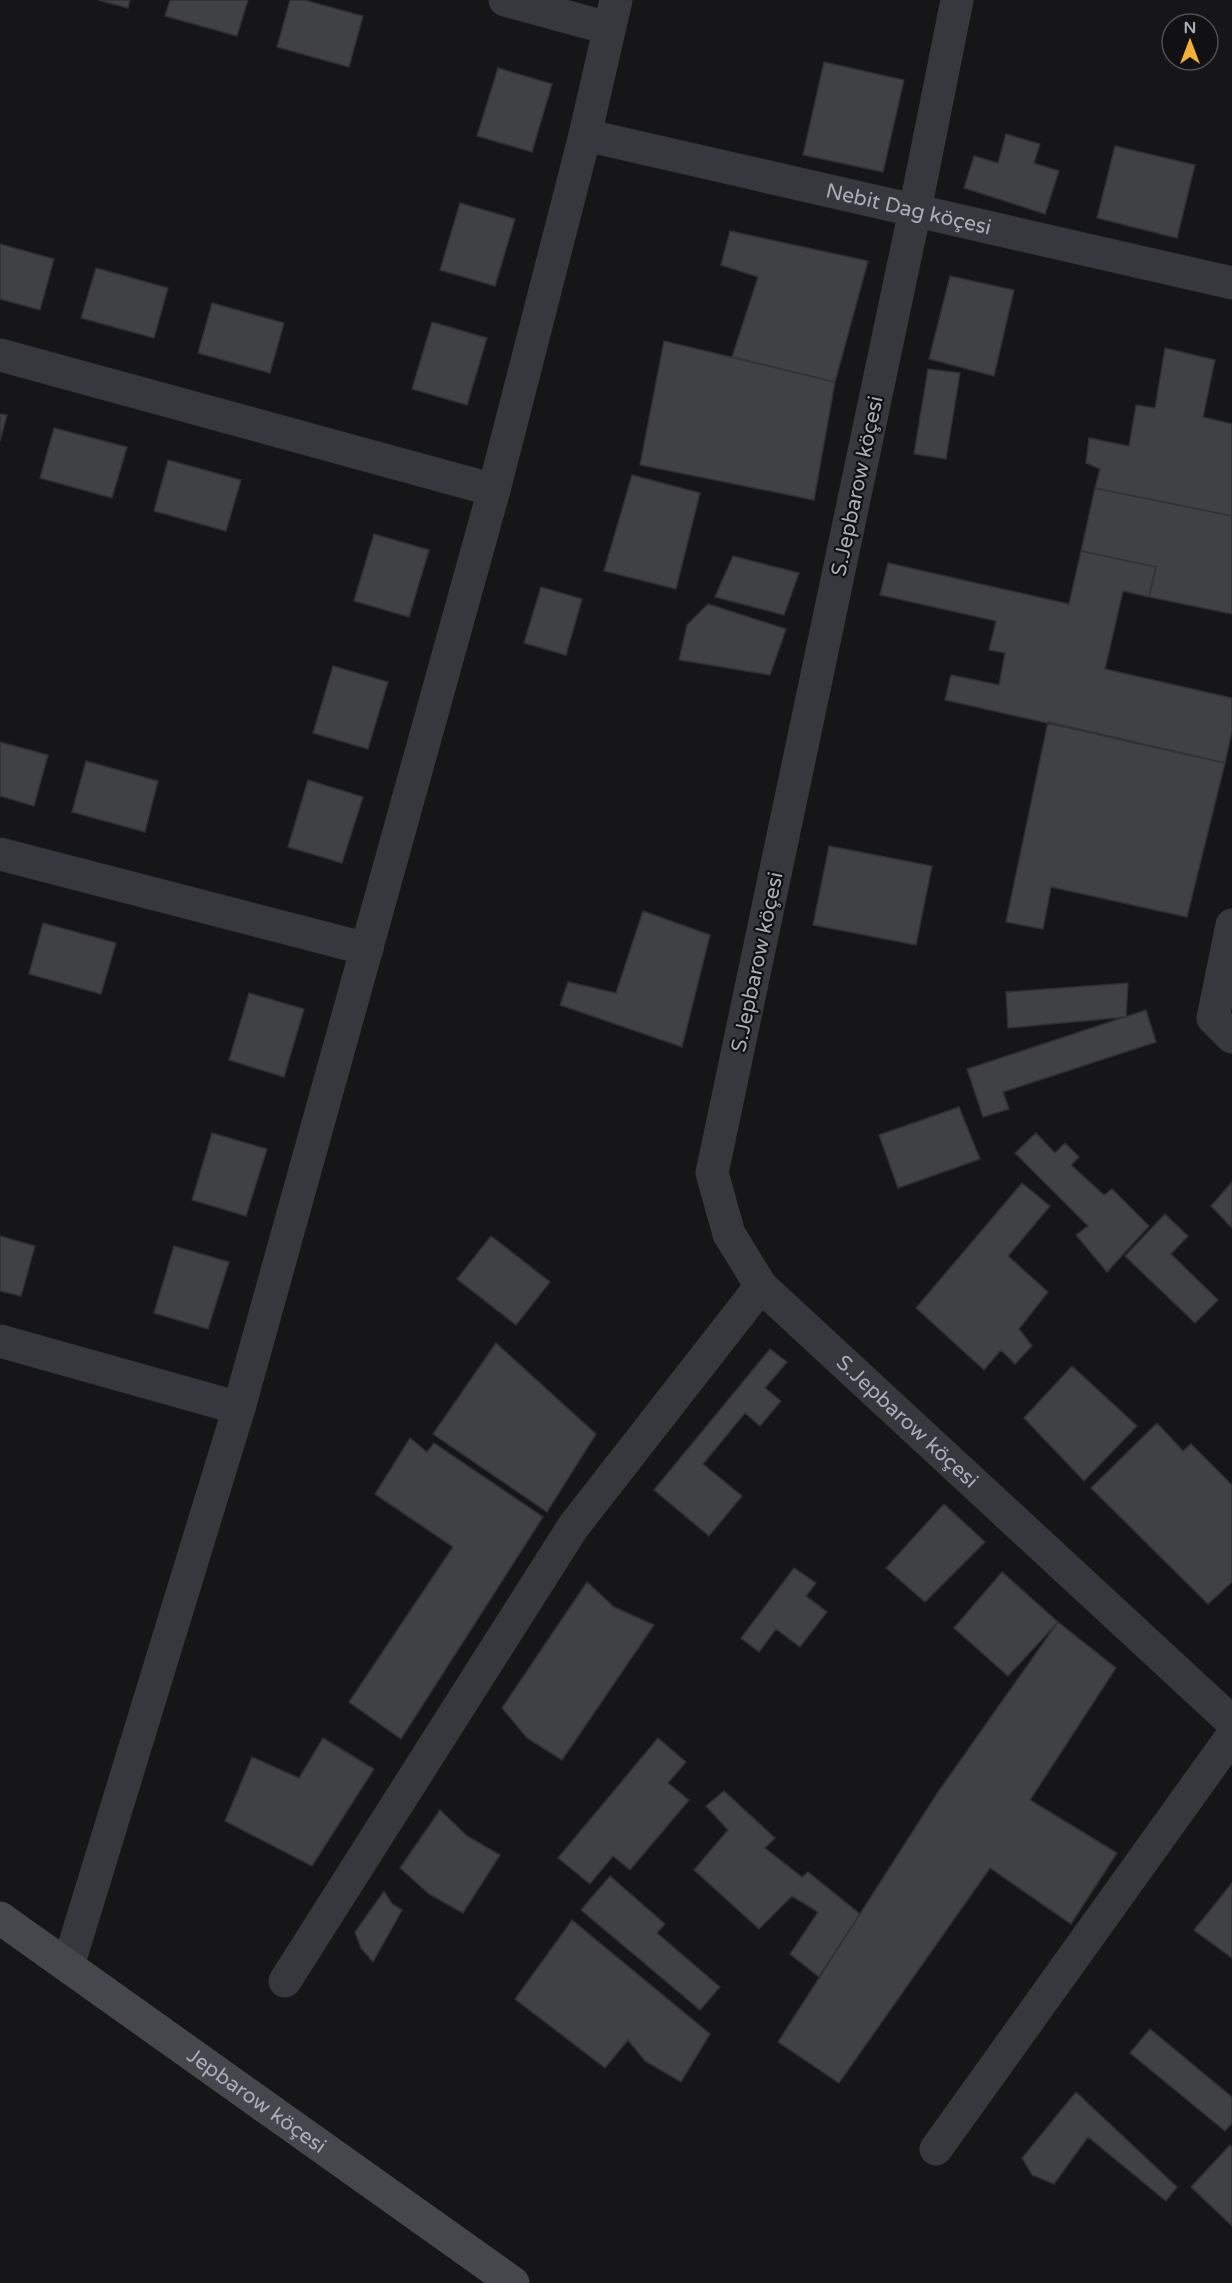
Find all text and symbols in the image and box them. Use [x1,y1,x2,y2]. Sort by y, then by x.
north arrow [1160,12,1220,72]
text: N [1184,18,1196,38]
street label: Nebit Dag köçesi [823,178,994,241]
street label: S.Jepbarow köçesi [826,394,889,579]
street label: S.Jepbarow köçesi [726,870,789,1055]
street label: S.Jepbarow köçesi [831,1350,983,1493]
street label: Jepbarow köçesi [182,2043,331,2159]

